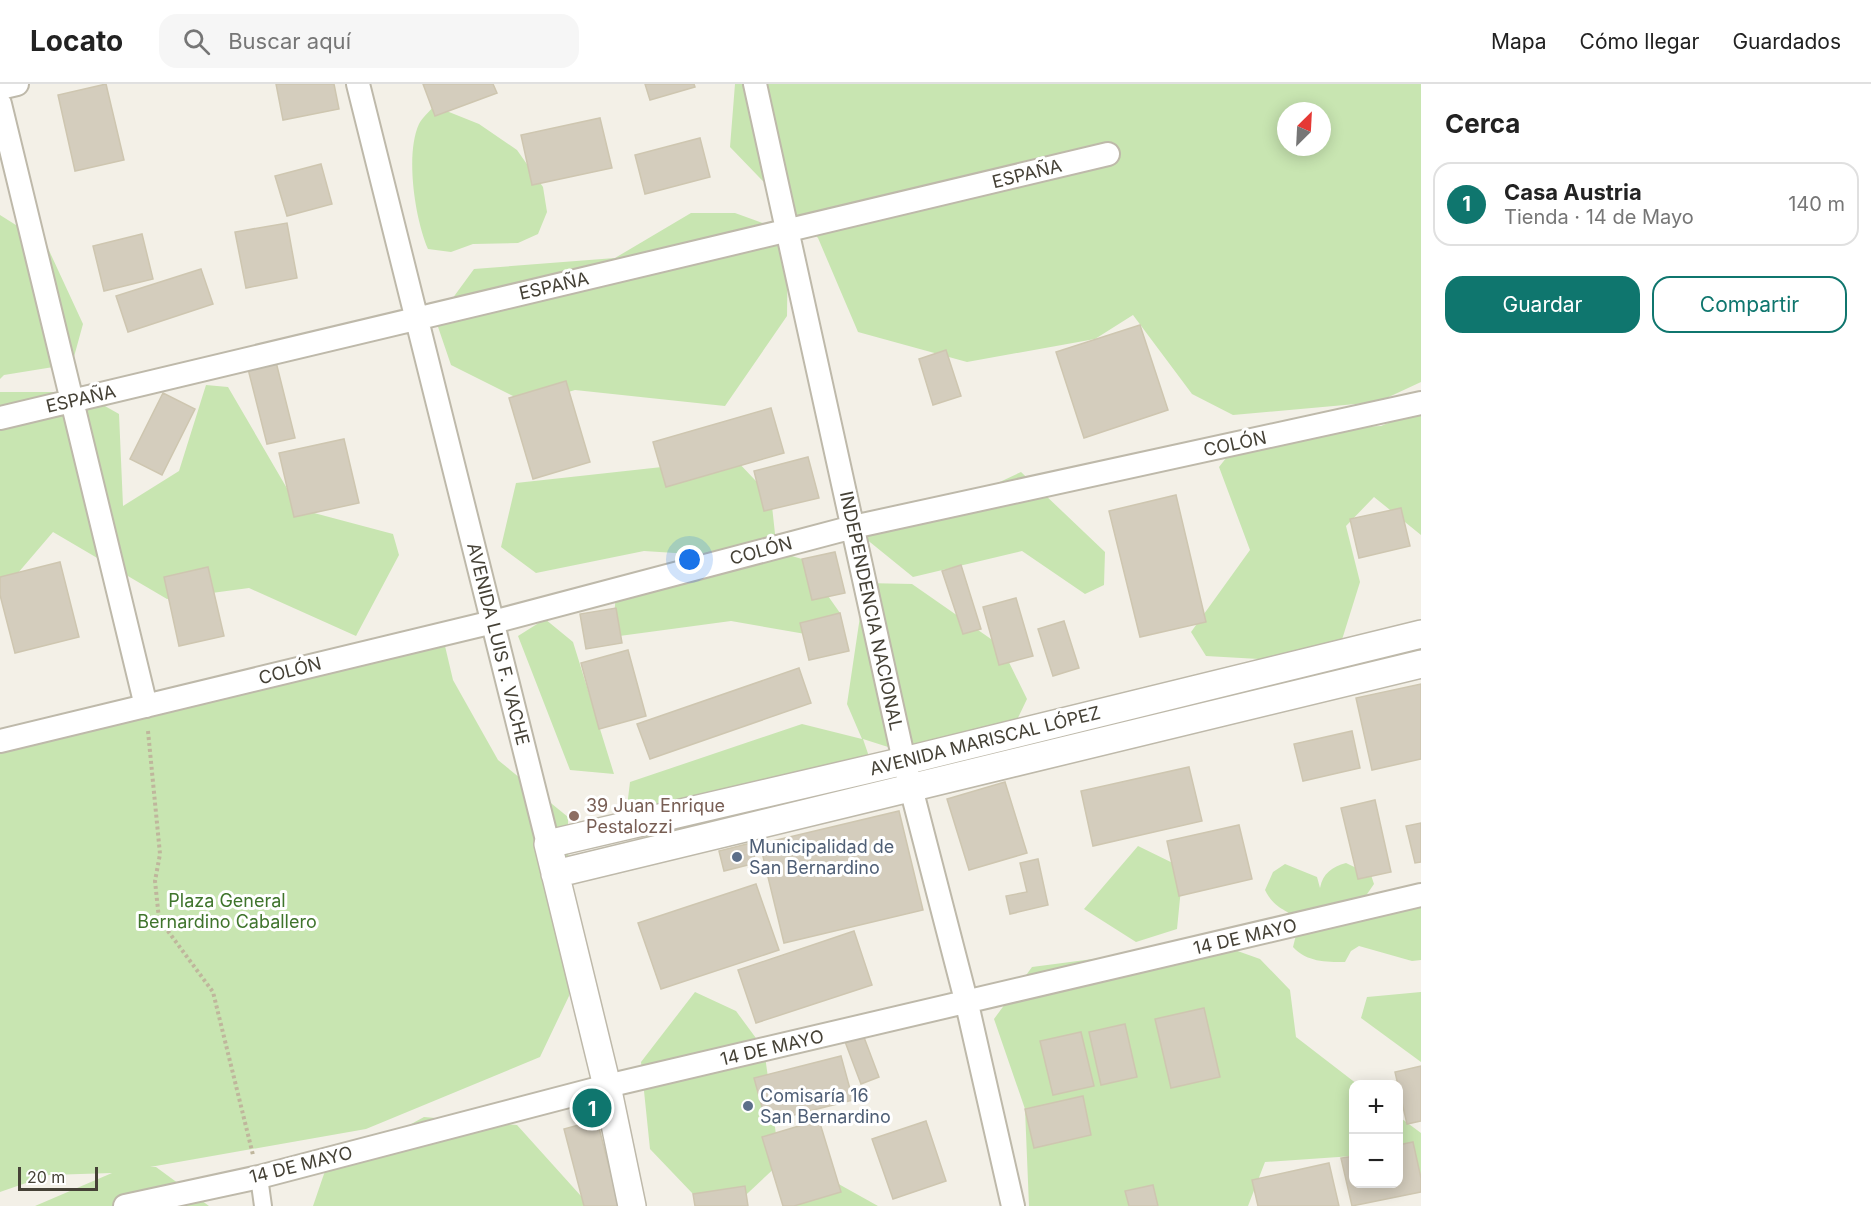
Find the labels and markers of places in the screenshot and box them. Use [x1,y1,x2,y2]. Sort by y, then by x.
place label: 39 Juan Enrique Pestalozzi [586,795,725,837]
marker: 39 Juan Enrique Pestalozzi [567,809,581,823]
place label: Municipalidad de San Bernardino [749,836,894,878]
marker: Municipalidad de San Bernardino [730,850,744,864]
place label: Comisaría 16 San Bernardino [760,1085,891,1127]
pin: 1 [572,1086,612,1130]
marker: Comisaría 16 San Bernardino [741,1099,755,1113]

